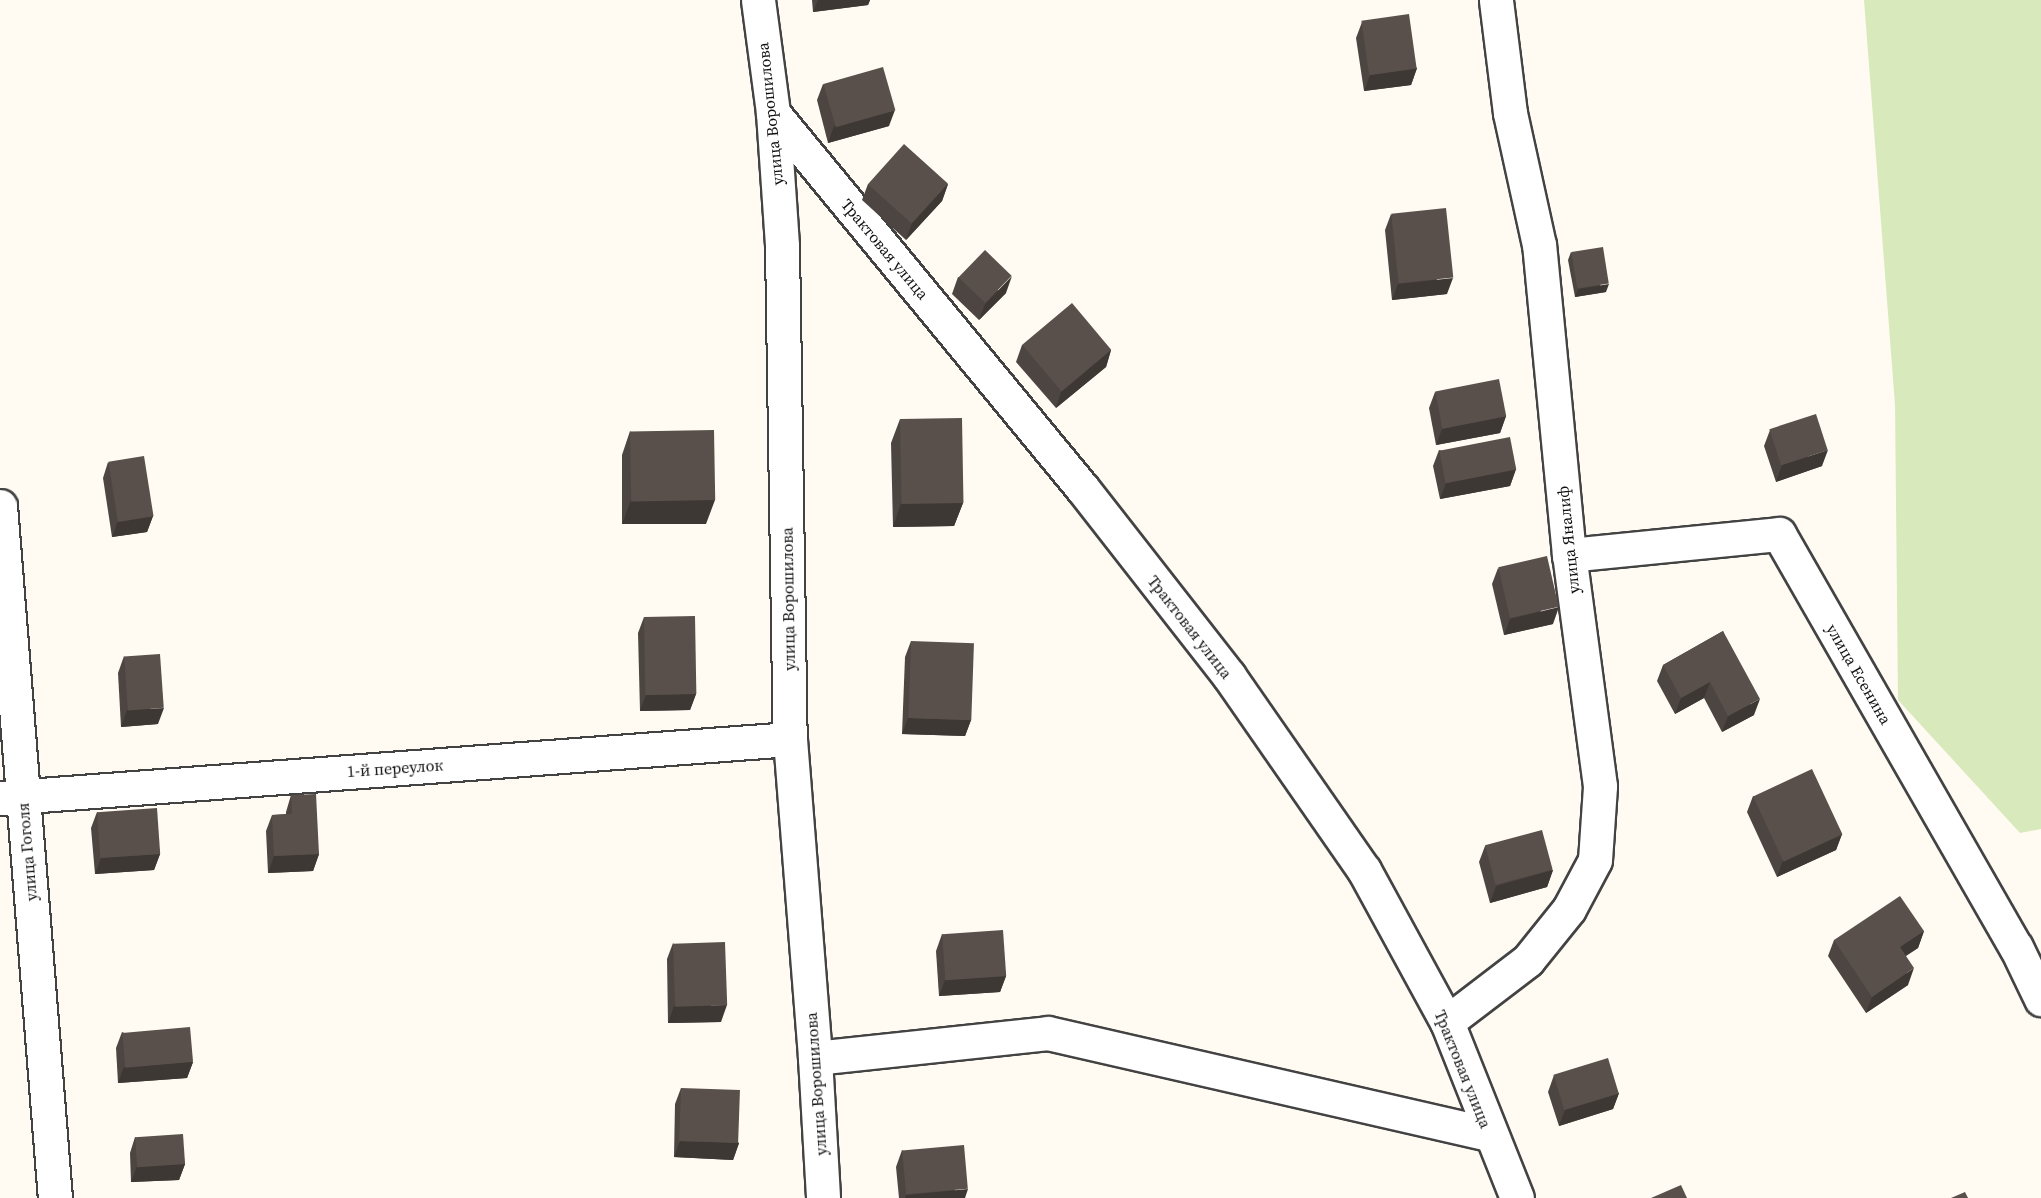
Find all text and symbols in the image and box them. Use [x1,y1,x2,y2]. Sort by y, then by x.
street label: улица Ворошилова [753,42,787,186]
street label: Трактовая улица [837,195,933,303]
street label: улица Яналиф [1553,485,1583,595]
street label: улица Ворошилова [777,527,799,671]
street label: Трактовая улица [1144,572,1236,682]
street label: улица Есенина [1822,620,1896,728]
street label: 1-й переулок [346,755,444,781]
street label: улица Гоголя [13,802,41,902]
street label: Трактовая улица [1431,1007,1495,1131]
street label: улица Ворошилова [801,1012,831,1156]

